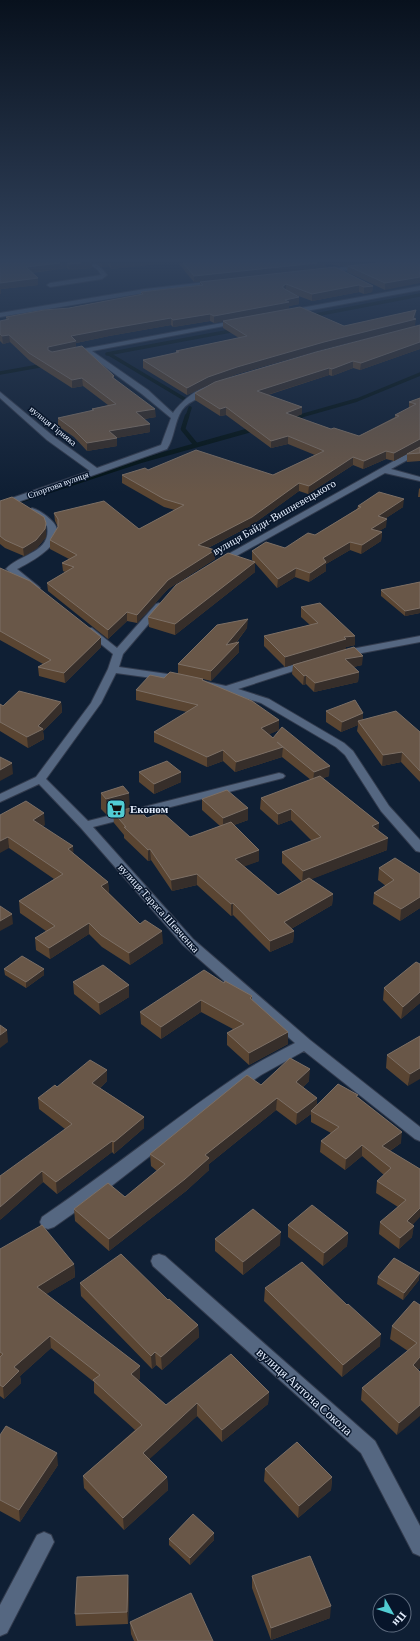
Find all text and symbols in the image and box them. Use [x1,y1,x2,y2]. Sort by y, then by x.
street label: вулиця Гірняка [28,404,78,448]
street label: Спортова вулиця [26,469,90,501]
street label: вулиця Байди-Вишневецького [210,477,338,557]
supermarket icon: Економ [105,798,127,820]
place label: Економ [130,803,169,815]
street label: вулиця Тараса Шевченка [116,861,202,955]
street label: вулиця Антона Сокола [254,1345,356,1438]
north arrow [372,1593,412,1633]
text: Пн [390,1610,409,1629]

